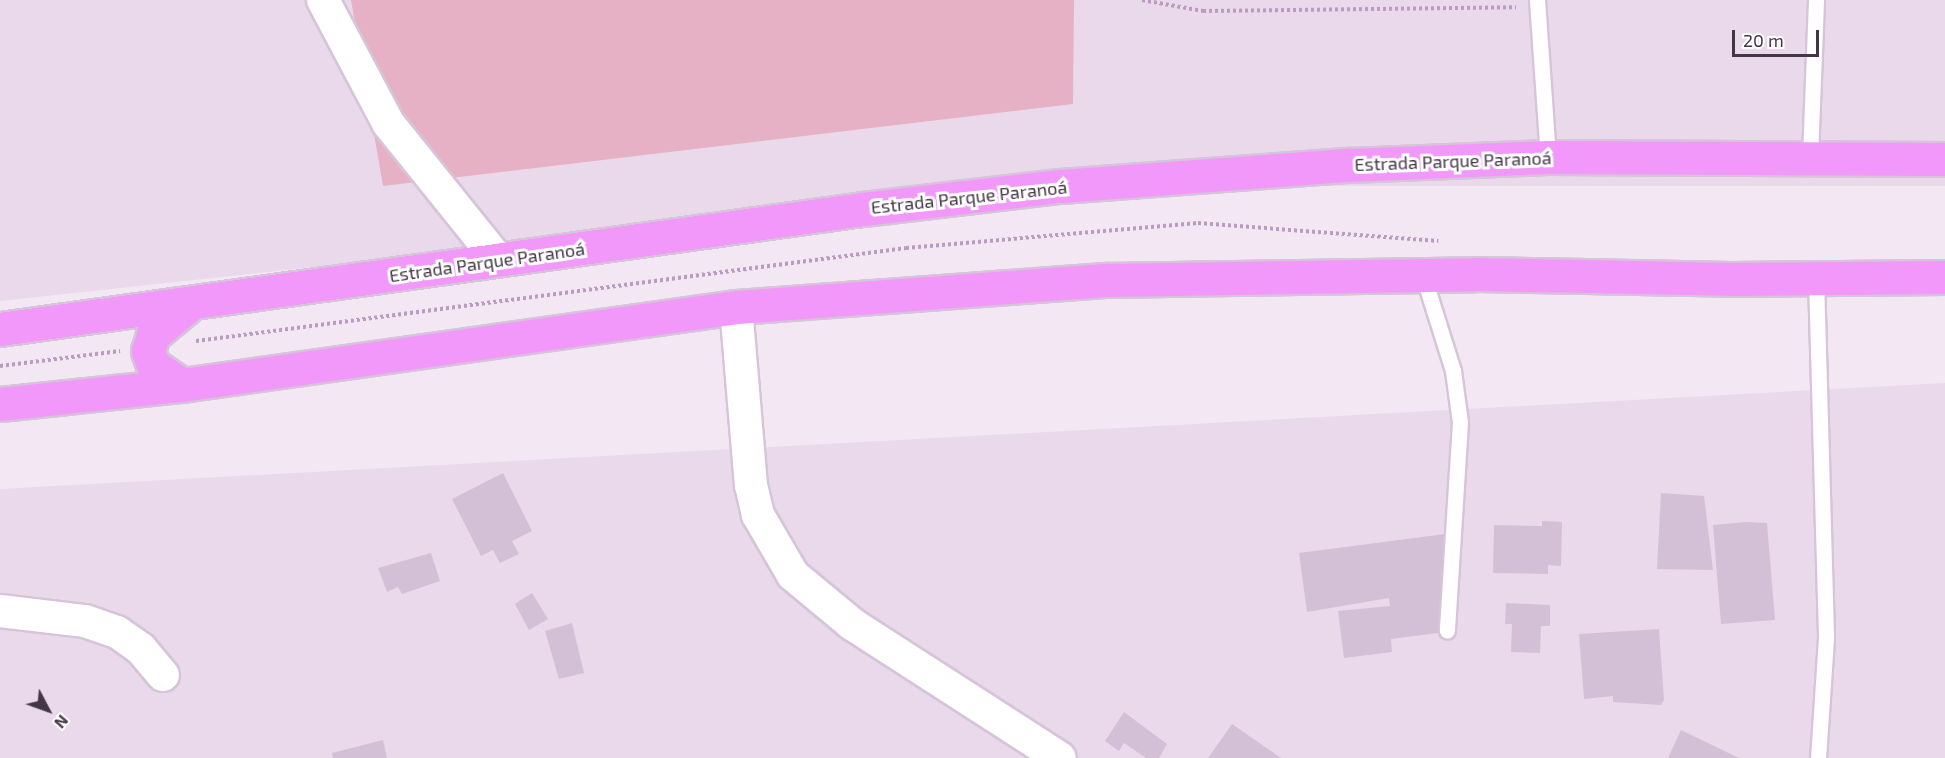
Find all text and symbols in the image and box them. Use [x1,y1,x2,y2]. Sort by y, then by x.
scale bar [1735,18,1822,56]
text: 20 m [1743,29,1784,51]
street label: Estrada Parque Paranoá [1354,147,1552,175]
street label: Estrada Parque Paranoá [870,176,1068,218]
street label: Estrada Parque Paranoá [388,238,586,286]
north arrow [18,680,78,740]
text: N [51,712,73,733]

